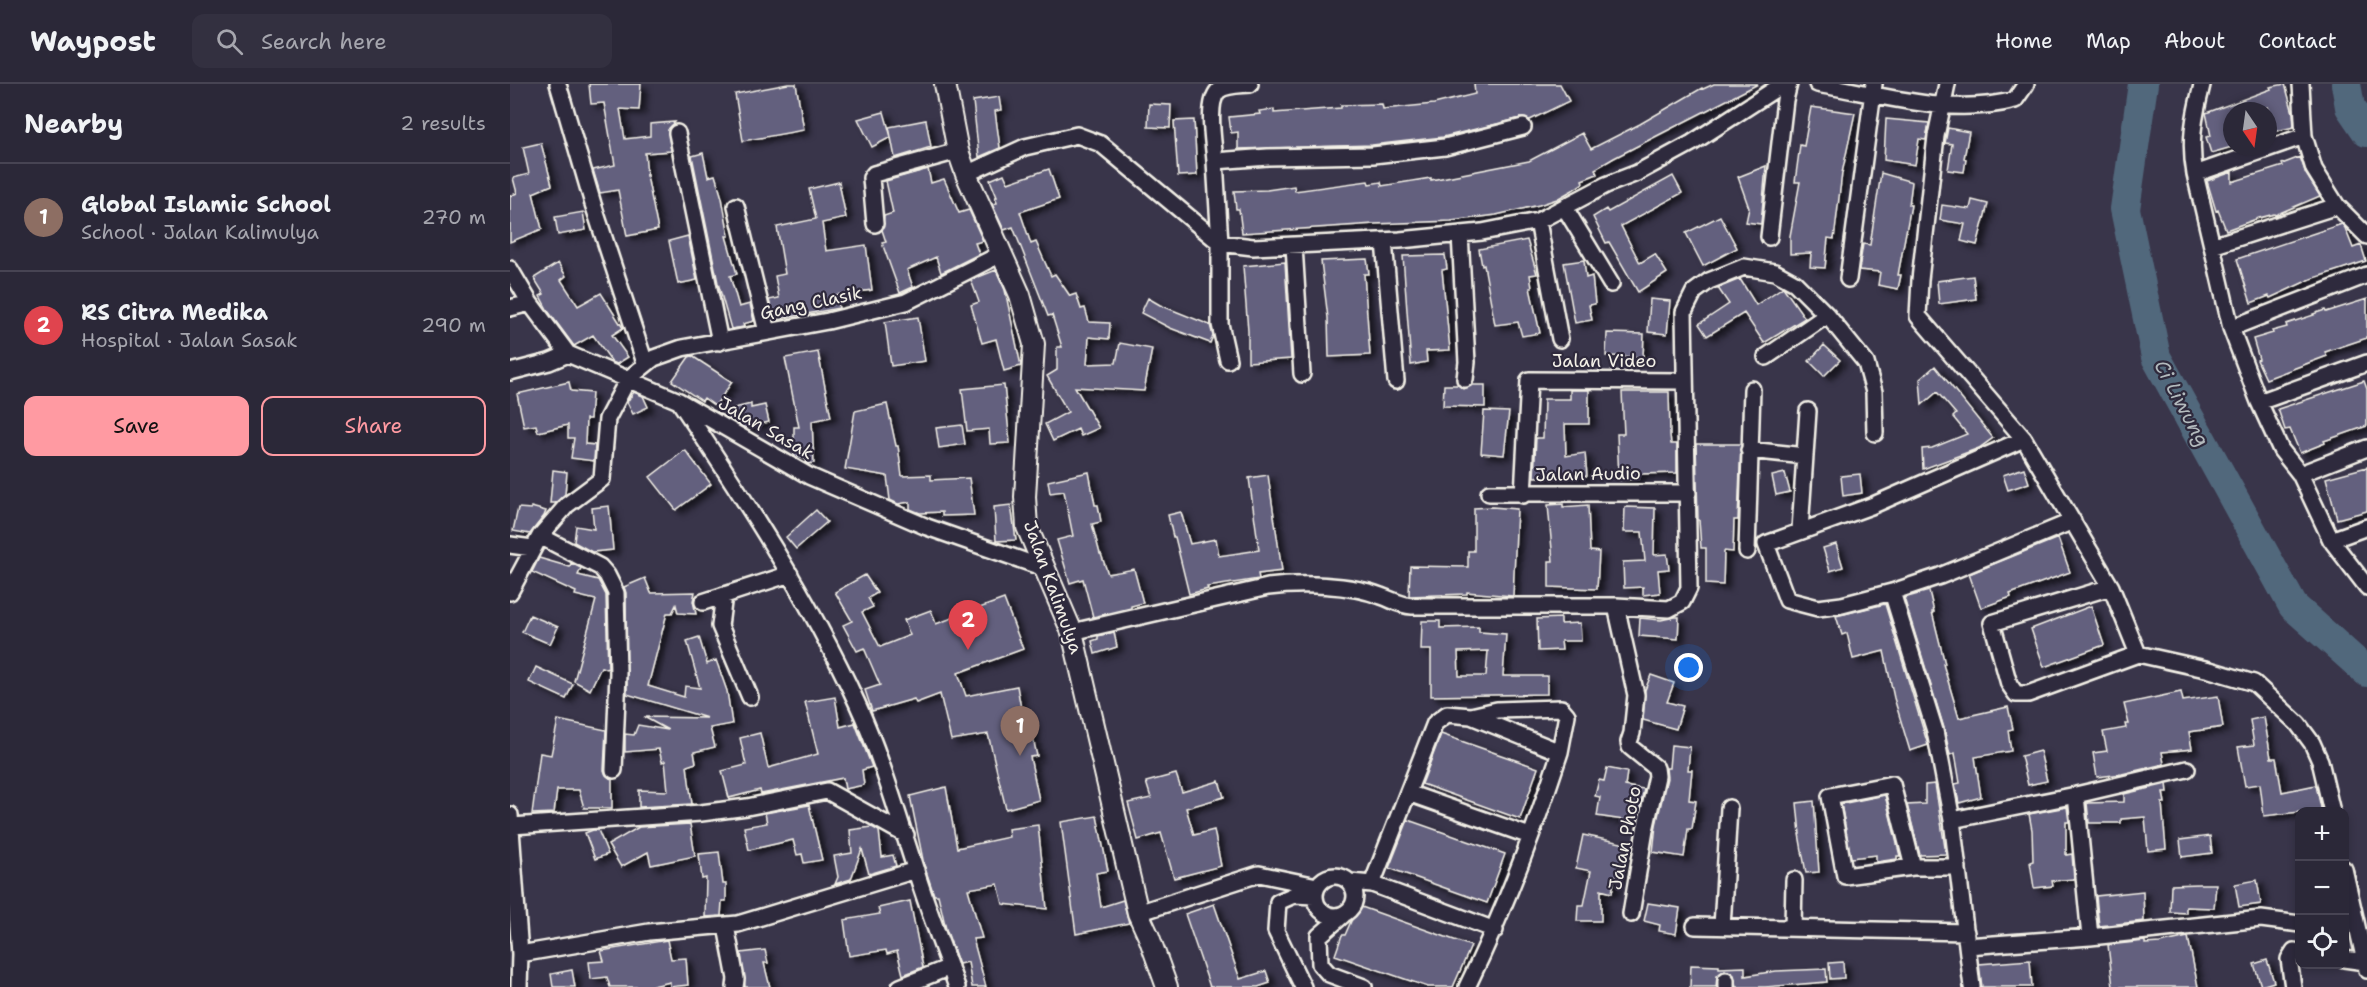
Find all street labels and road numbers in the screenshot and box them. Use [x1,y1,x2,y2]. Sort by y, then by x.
street label: Gang Clasik [758,280,864,326]
street label: Jalan Video [1552,349,1656,373]
street label: Jalan Sasak [714,391,818,465]
street label: Jalan Audio [1535,461,1641,487]
street label: Jalan Kalimulya [1018,517,1088,657]
street label: Jalan Photo [1603,784,1647,892]

